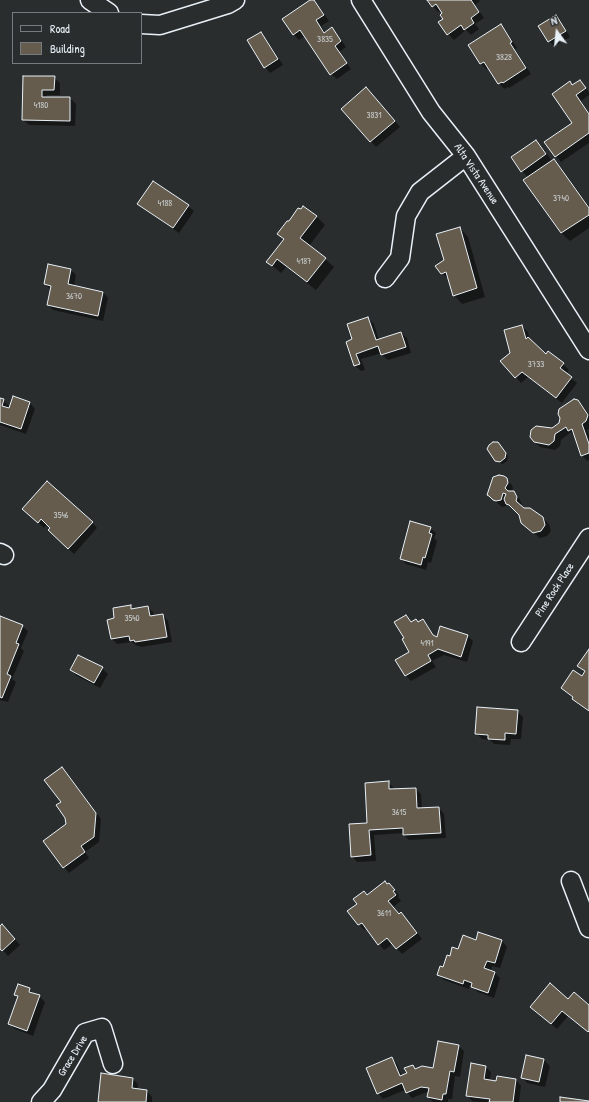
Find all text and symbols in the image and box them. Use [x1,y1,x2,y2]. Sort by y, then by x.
legend [12,12,142,64]
north arrow [537,12,577,52]
text: N [549,13,559,28]
text: Road [50,20,70,37]
house number: 3835 [317,35,333,45]
text: Building [50,40,85,57]
house number: 3828 [496,53,512,63]
house number: 4180 [34,101,48,111]
house number: 3831 [366,111,382,121]
street label: Alta Vista Avenue [451,141,501,207]
house number: 3740 [553,194,569,204]
house number: 4188 [158,199,172,209]
house number: 4187 [297,257,311,267]
house number: 3670 [66,292,82,302]
house number: 3733 [528,360,544,370]
house number: 3546 [54,511,68,521]
street label: Pine Rock Place [533,561,577,619]
house number: 3540 [124,614,140,624]
house number: 4191 [420,639,434,649]
house number: 3615 [392,808,406,818]
house number: 3611 [377,909,391,919]
street label: Grace Drive [55,1033,91,1079]

